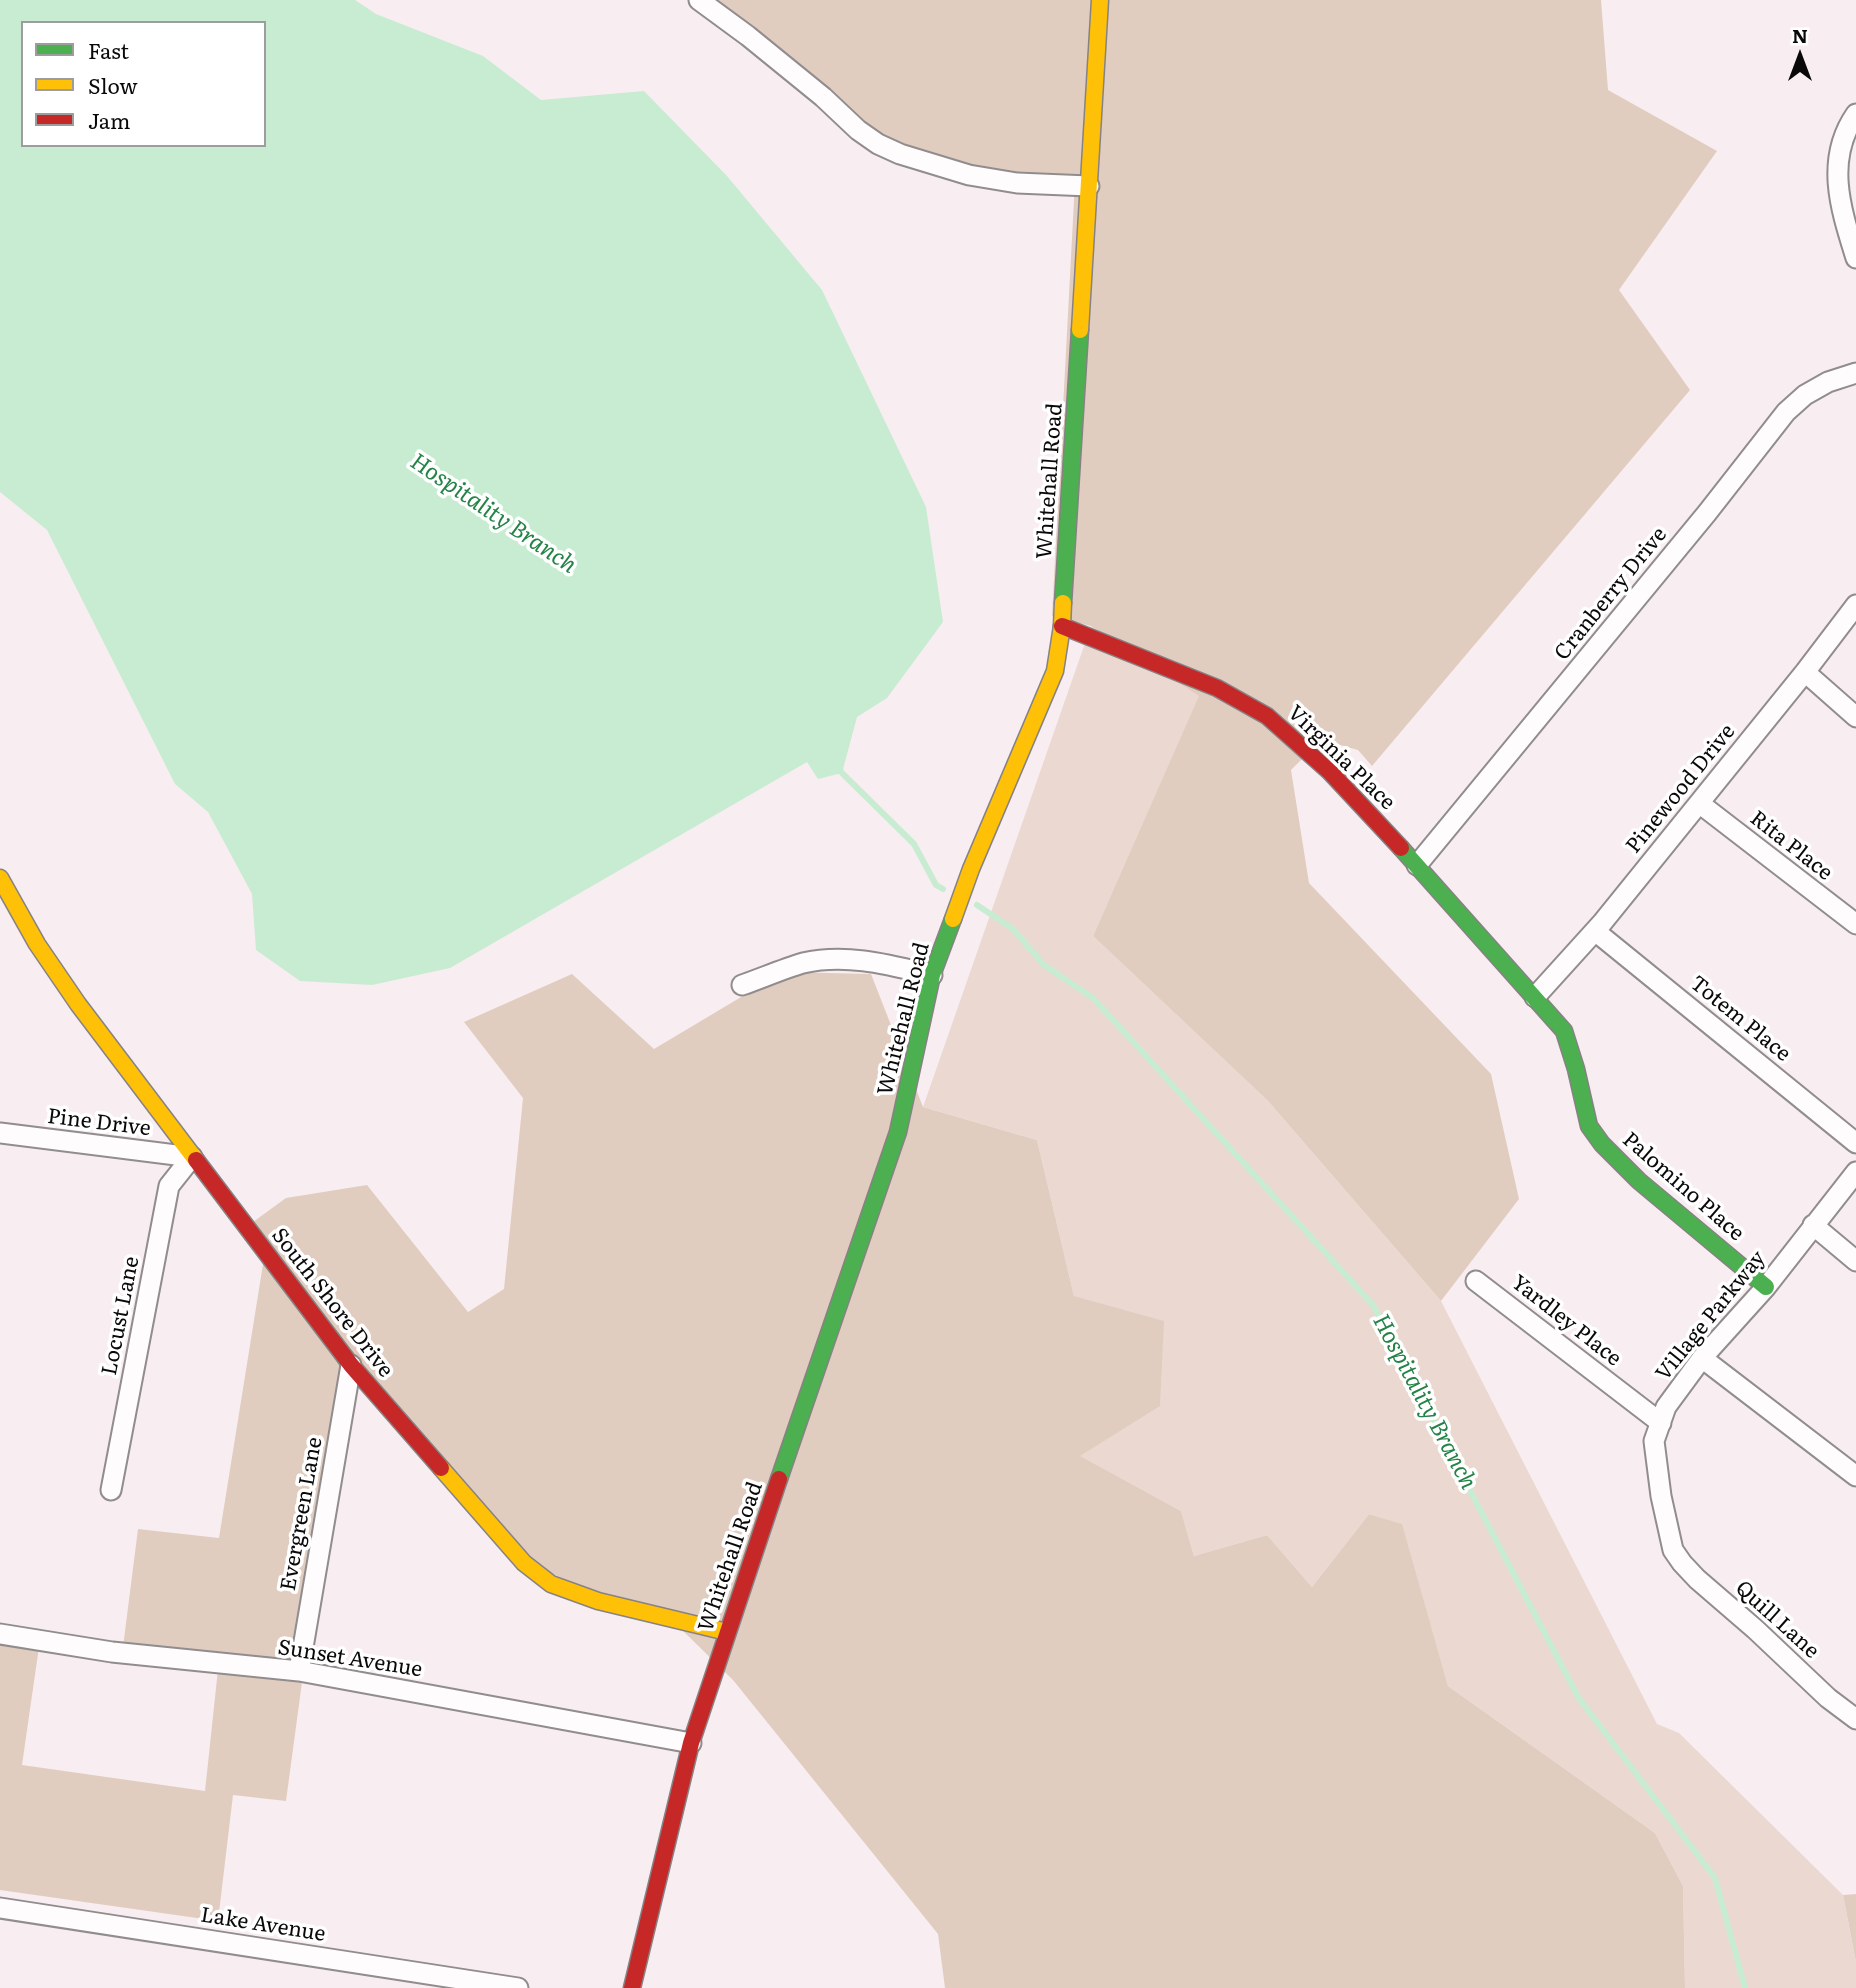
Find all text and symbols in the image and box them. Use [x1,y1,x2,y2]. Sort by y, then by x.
legend [21,21,266,147]
north arrow [1765,21,1835,91]
text: N [1792,21,1808,49]
text: Fast [88,34,129,65]
text: Slow [88,69,138,100]
text: Jam [88,104,130,135]
street label: Whitehall Road [1032,402,1068,560]
water label: Hospitality Branch [405,448,581,580]
street label: Cranberry Drive [1550,522,1672,666]
street label: Virginia Place [1282,701,1400,815]
street label: Pinewood Drive [1621,719,1741,859]
street label: Rita Place [1745,806,1837,886]
street label: Whitehall Road [873,940,935,1098]
street label: Totem Place [1685,971,1795,1067]
street label: Pine Drive [46,1104,152,1142]
street label: Palomino Place [1617,1127,1749,1247]
street label: South Shore Drive [266,1223,398,1383]
street label: Village Parkway [1651,1246,1771,1386]
street label: Locust Lane [97,1254,145,1378]
street label: Yardley Place [1506,1270,1626,1372]
water label: Hospitality Branch [1366,1310,1482,1494]
street label: Evergreen Lane [276,1435,328,1593]
street label: Whitehall Road [694,1479,768,1635]
street label: Quill Lane [1730,1576,1824,1664]
street label: Sunset Avenue [276,1635,424,1683]
street label: Lake Avenue [199,1903,327,1947]

